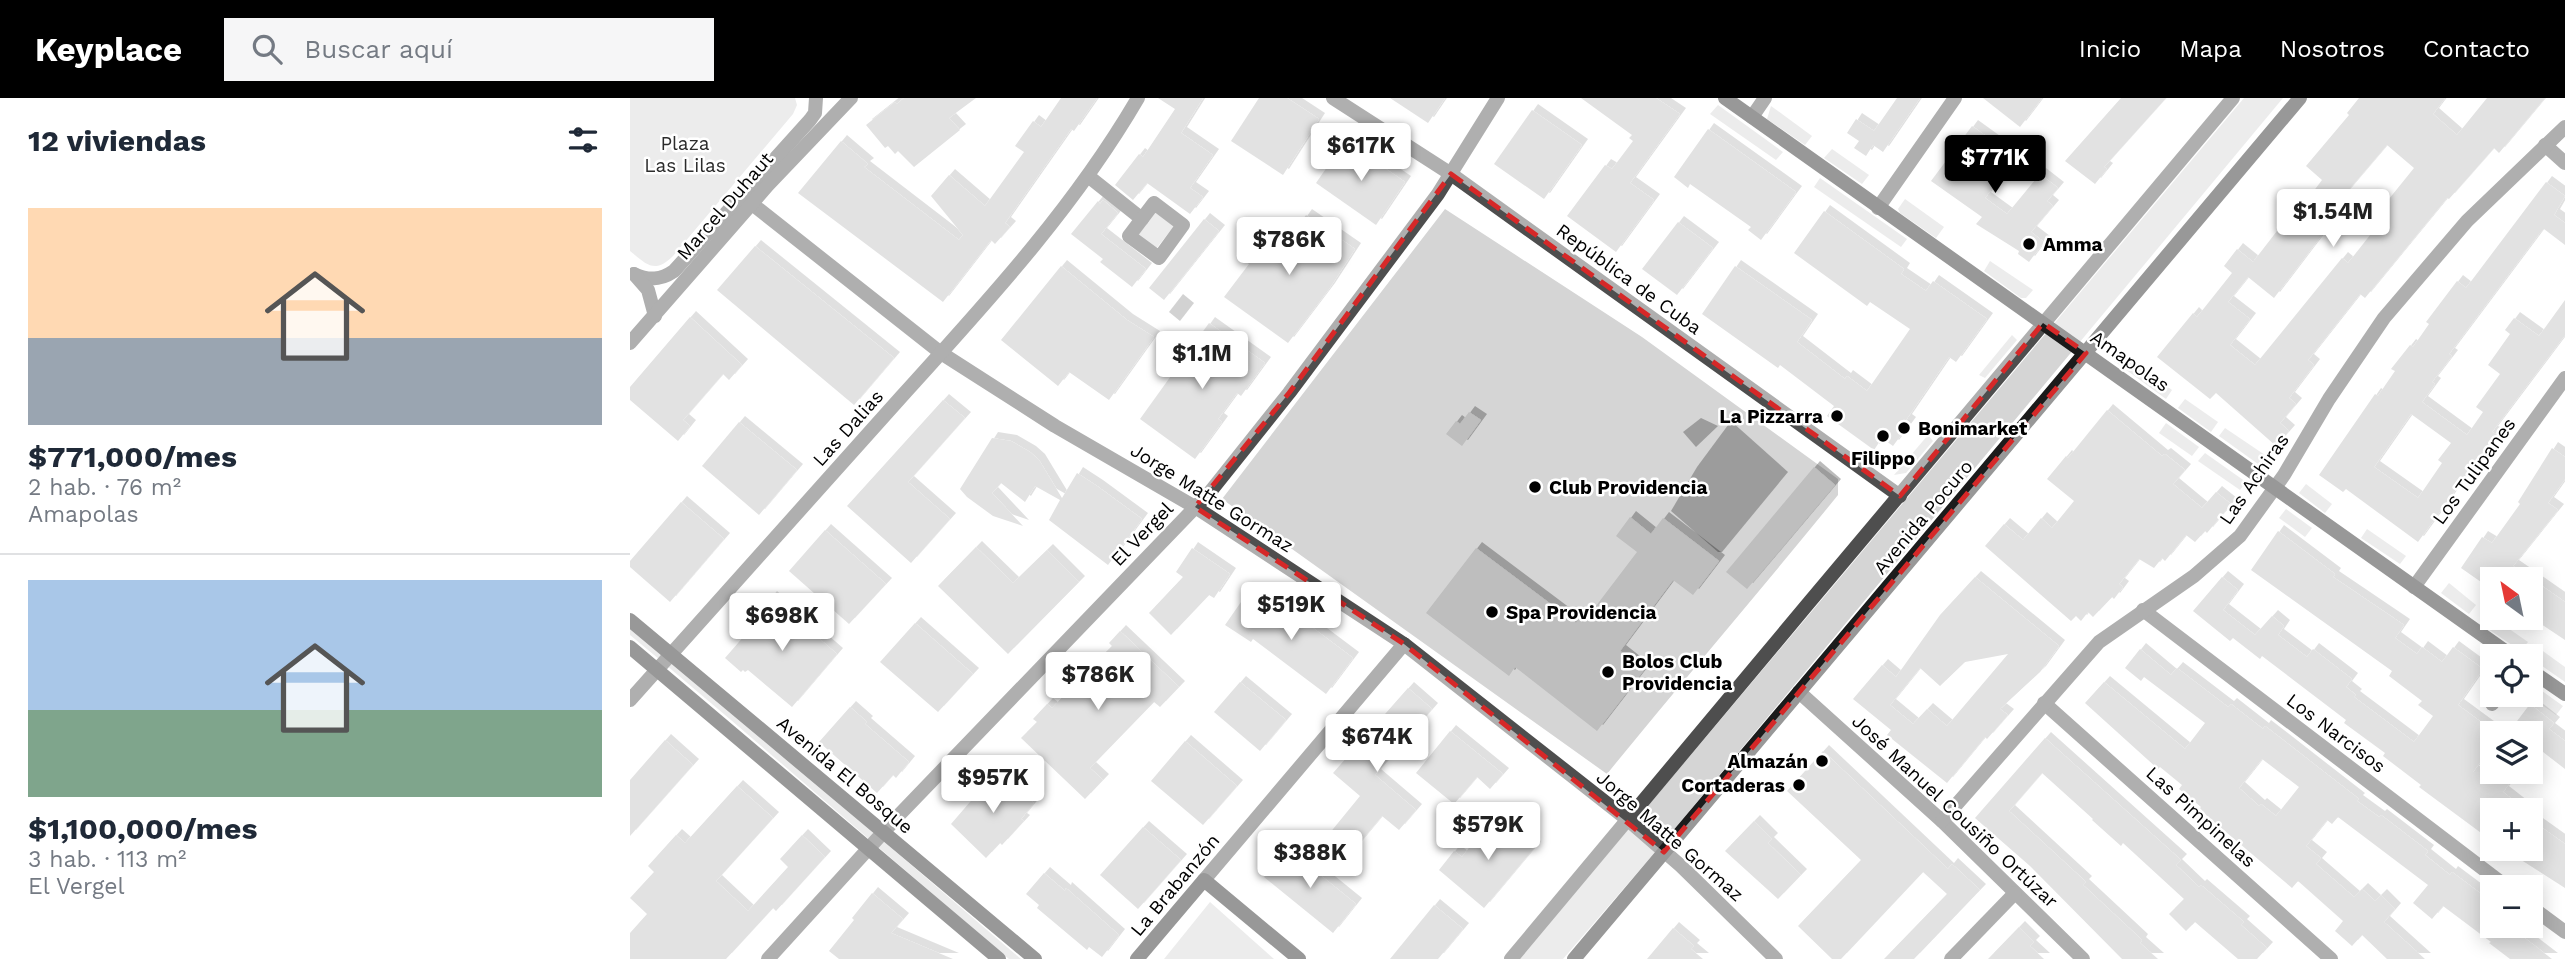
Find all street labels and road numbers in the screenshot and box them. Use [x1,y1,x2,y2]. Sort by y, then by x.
street label: Marcel Duhaut [672,147,778,265]
street label: República de Cuba [1552,219,1706,340]
street label: Amapolas [2086,325,2174,397]
street label: Las Dalias [808,385,888,471]
street label: Los Tulipanes [2427,413,2521,529]
street label: Las Achiras [2214,429,2294,529]
street label: Jorge Matte Gormaz [1126,439,1298,557]
street label: Avenida Pocuro [1868,455,1978,579]
street label: El Vergel [1106,497,1178,571]
street label: Los Narcisos [2282,688,2390,778]
street label: José Manuel Cousiño Ortúzar [1847,710,2063,913]
street label: Avenida El Bosque [772,711,918,839]
street label: Las Pimpinelas [2141,762,2261,872]
street label: Jorge Matte Gormaz [1592,766,1748,906]
street label: La Brabanzón [1126,829,1224,941]

